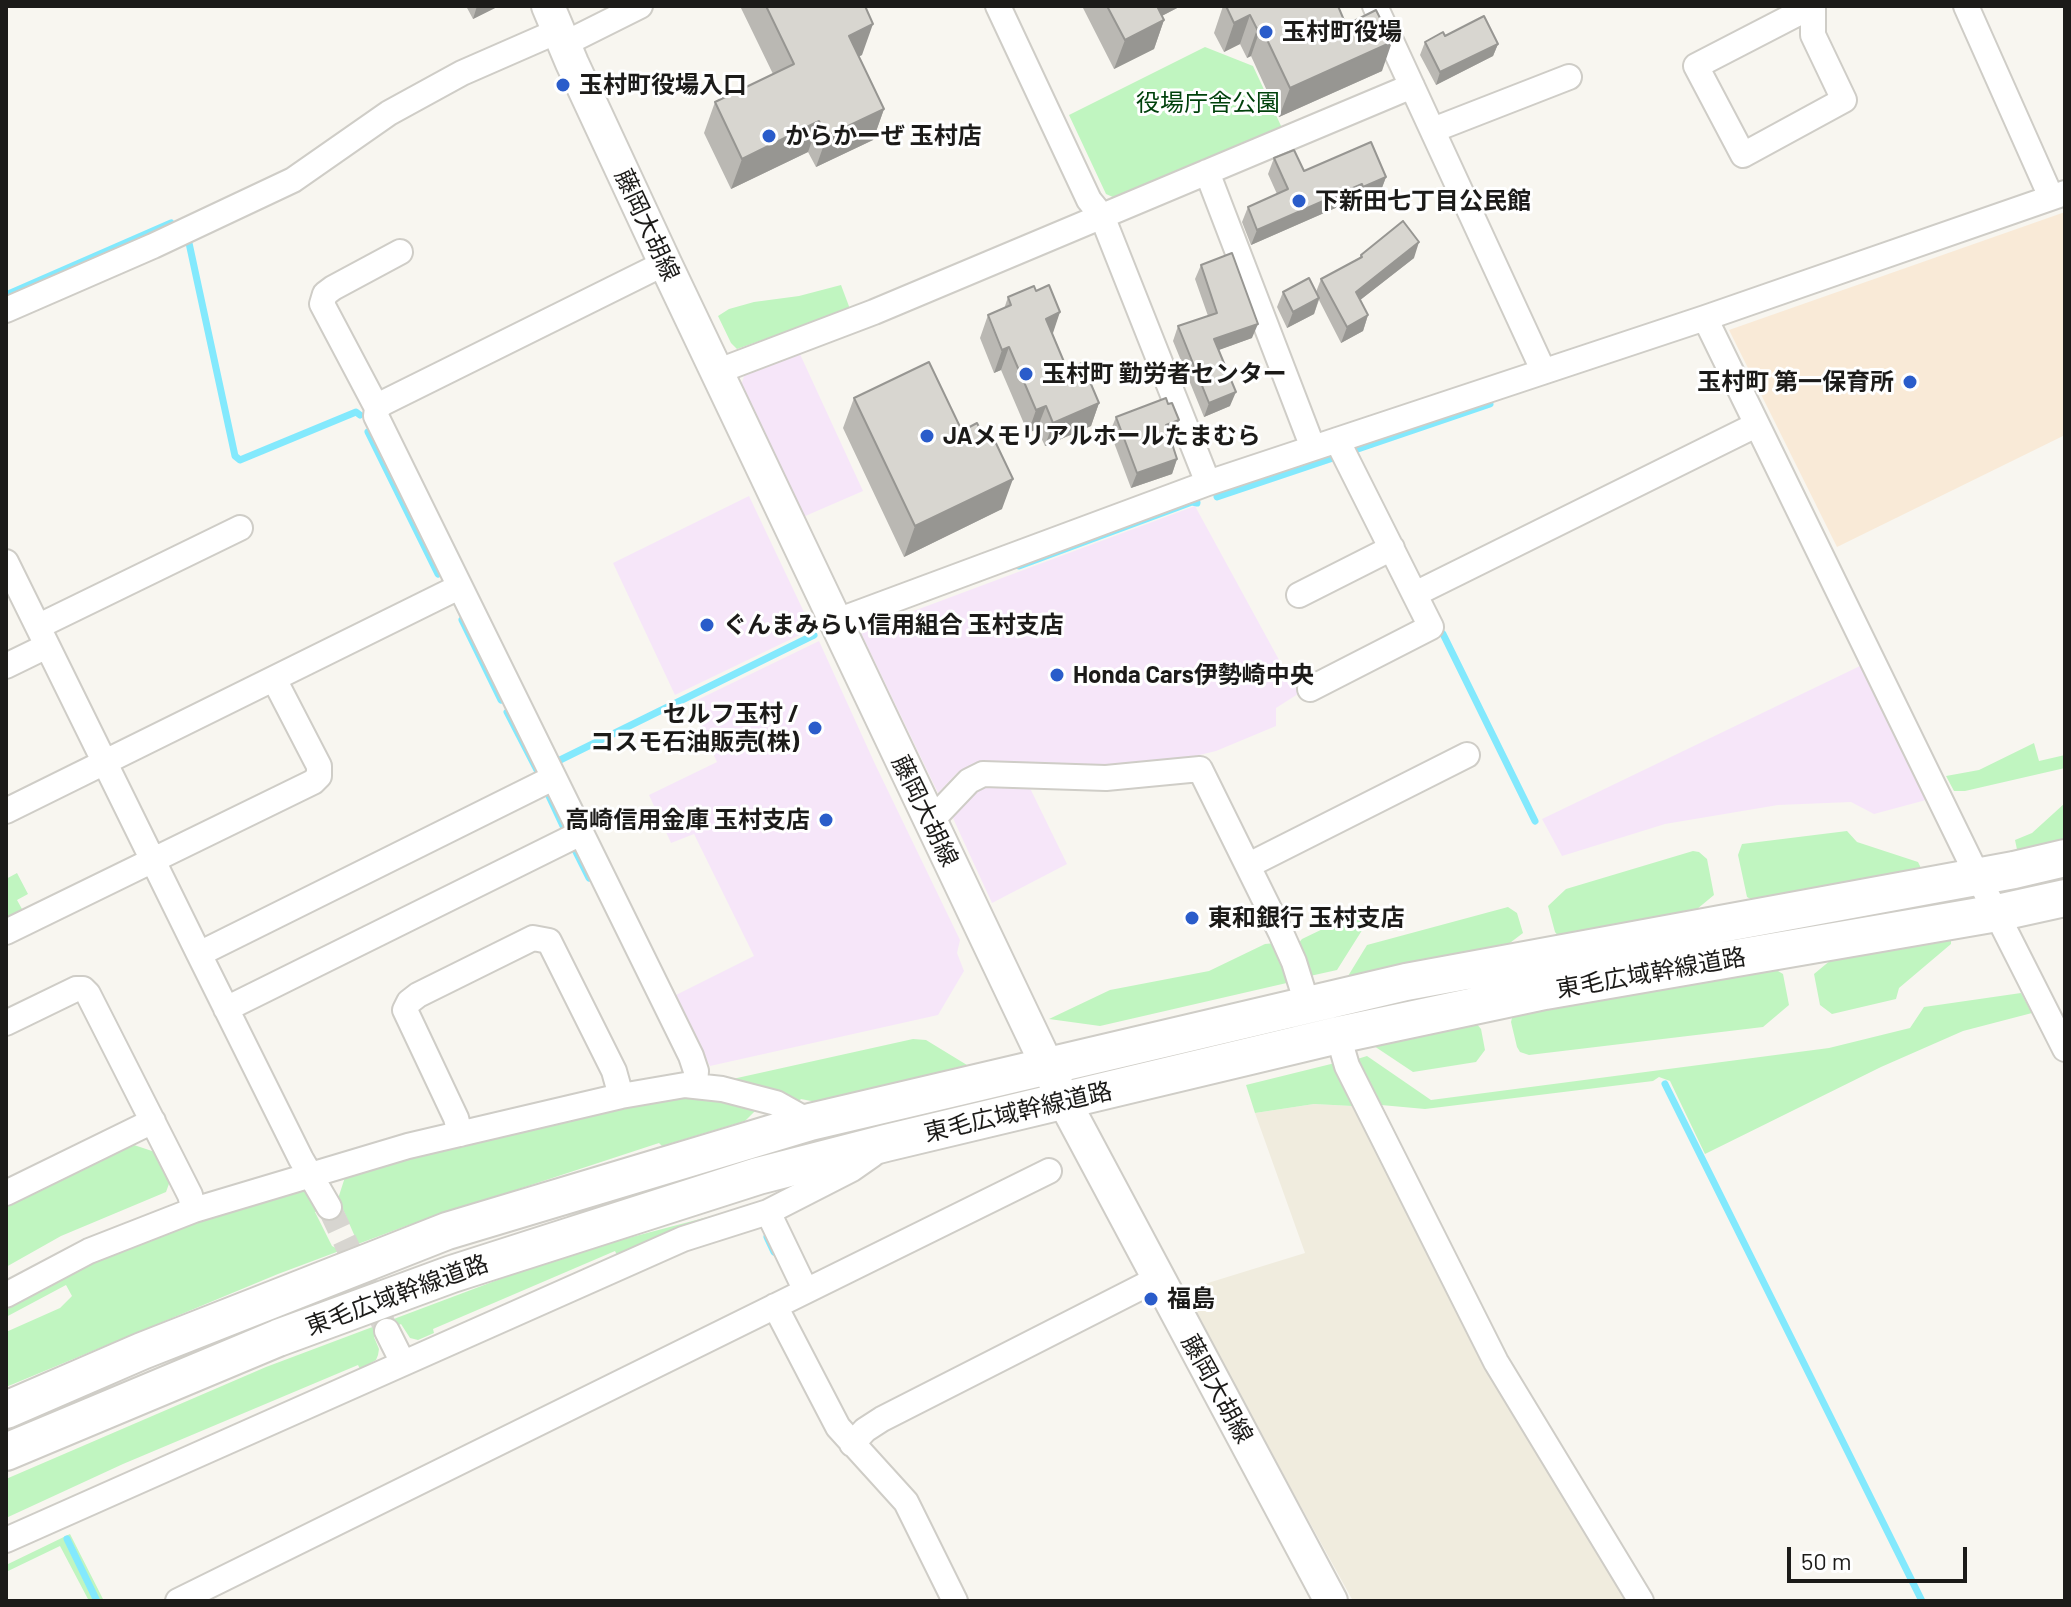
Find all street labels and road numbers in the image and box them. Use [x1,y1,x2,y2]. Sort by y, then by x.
street label: 藤岡大胡線 [609,165,685,285]
street label: 藤岡大胡線 [886,751,964,871]
street label: 東毛広域幹線道路 [1554,942,1748,1004]
street label: 東毛広域幹線道路 [921,1076,1115,1148]
street label: 東毛広域幹線道路 [302,1249,492,1341]
street label: 藤岡大胡線 [1175,1330,1259,1448]

